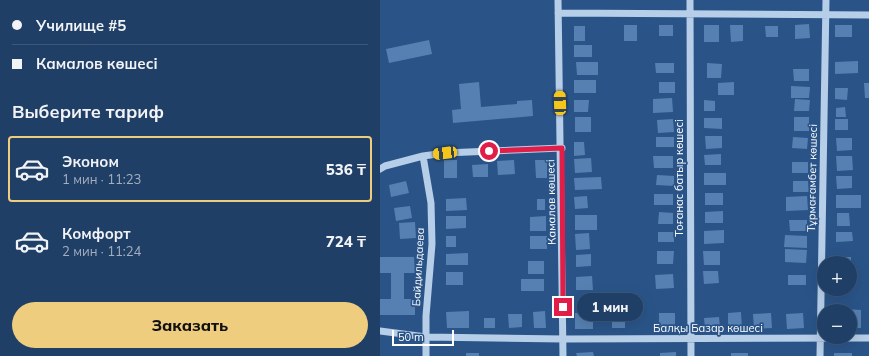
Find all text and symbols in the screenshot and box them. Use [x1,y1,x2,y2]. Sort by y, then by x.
text: Училище #5 [36,16,126,35]
text: Камалов көшесі [36,54,158,73]
car [554,91,566,115]
text: Выберите тариф [12,100,164,123]
street label: Тоғанас батыр көшесі [672,119,686,237]
street label: Тұрмағамбет көшесі [804,124,820,232]
route start [480,142,498,160]
car [432,146,458,160]
icon: car [14,151,50,187]
text: Эконом [62,152,119,171]
street label: Камалов көшесі [543,159,559,245]
text: 536 ₸ [326,160,366,179]
text: 1 мин · 11:23 [62,171,141,187]
icon: car [14,223,50,259]
text: Комфорт [62,224,131,243]
street label: Байдильдаева [409,227,427,307]
text: 724 ₸ [326,232,366,251]
text: 2 мин · 11:24 [62,243,141,259]
map controls [817,256,857,344]
button: + [817,256,857,296]
callout: 1 мин [577,293,643,321]
route end [554,298,572,316]
text: 1 мин [591,299,629,315]
button: Заказать [12,302,368,348]
button: − [817,304,857,344]
street label: Балқы Базар көшесі [653,321,763,335]
scale bar [392,328,454,347]
text: 50 m [398,330,424,344]

